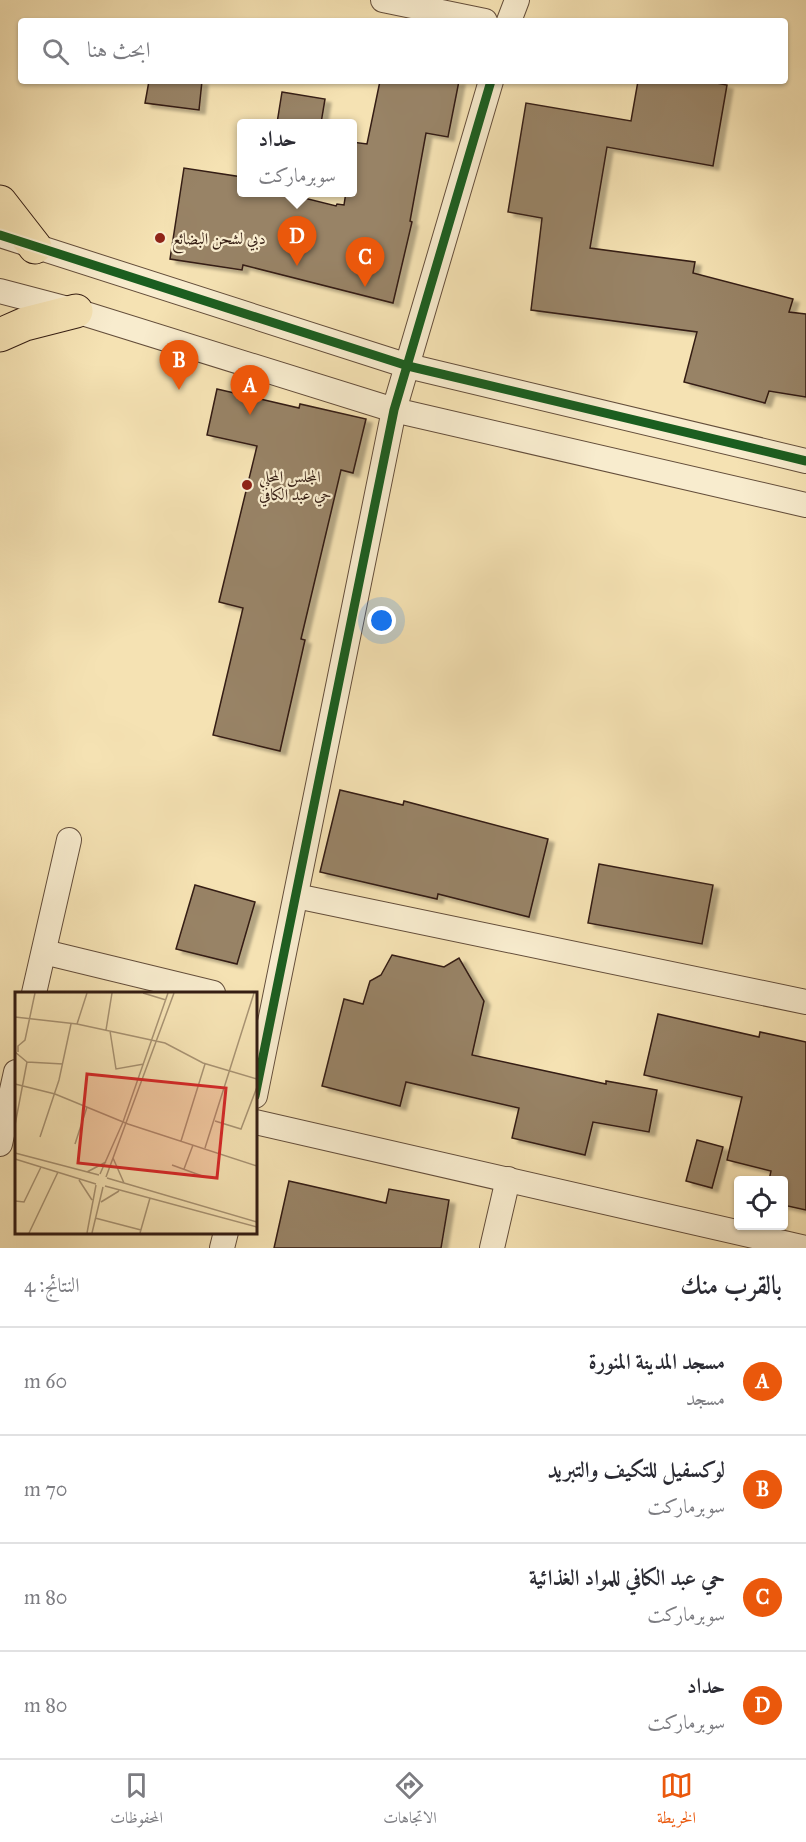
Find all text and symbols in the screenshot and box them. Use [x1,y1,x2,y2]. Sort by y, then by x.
search box [18,18,788,84]
icon: search [39,35,72,68]
text: ابحث هنا [87,36,150,63]
popup [237,119,357,197]
text: حداد [258,125,297,152]
text: سوبرماركت [258,163,336,187]
pin: D [278,216,316,266]
place label: دبي لشحن البضائع [172,229,266,254]
marker: دبي لشحن البضائع [153,231,167,245]
pin: C [346,238,385,287]
pin: B [160,340,198,390]
pin: A [230,366,270,415]
place label: المجلس المحلي حي عبد الكافي [259,467,332,507]
marker: المجلس المحلي حي عبد الكافي [240,478,254,492]
your location [367,606,396,635]
inset map [15,992,256,1233]
map controls [734,1176,788,1230]
button: locate [734,1176,788,1230]
text: بالقرب منك [680,1269,782,1301]
text: النتائج: 4 [24,1273,80,1297]
text: مسجد المدينة المنورة [588,1348,725,1375]
text: 60 m [24,1369,67,1393]
text: A [756,1369,769,1393]
text: مسجد [686,1386,725,1410]
text: لوكسفيل للتكيف والتبريد [547,1456,725,1483]
text: 70 m [24,1477,67,1501]
text: B [756,1477,769,1501]
text: سوبرماركت [647,1494,725,1518]
text: حي عبد الكافي للمواد الغذائية [529,1564,725,1591]
text: 80 m [24,1585,67,1609]
text: C [756,1585,769,1609]
text: سوبرماركت [647,1602,725,1626]
text: حداد [687,1672,725,1699]
text: 80 m [24,1693,67,1717]
text: D [755,1693,770,1717]
text: سوبرماركت [647,1710,725,1734]
tab: المحفوظات [110,1769,163,1833]
tab: الاتجاهات [383,1769,437,1833]
tab: الخريطة [657,1769,696,1833]

